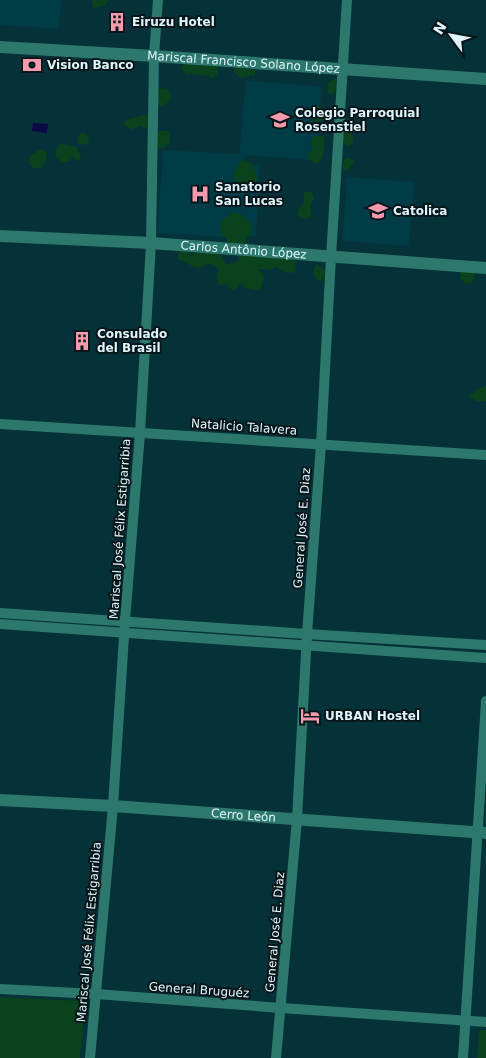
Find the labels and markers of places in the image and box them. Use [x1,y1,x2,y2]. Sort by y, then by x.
building icon: Eiruzu Hotel [106,11,128,33]
place label: Eiruzu Hotel [132,15,215,29]
bank icon: Vision Banco [21,54,43,76]
place label: Vision Banco [47,58,134,72]
place label: Colegio Parroquial Rosenstiel [295,106,420,134]
school or university icon: Colegio Parroquial Rosenstiel [269,109,291,131]
place label: Sanatorio San Lucas [215,180,283,208]
hospital icon: Sanatorio San Lucas [189,183,211,205]
school or university icon: Catolica [367,200,389,222]
place label: Catolica [393,204,447,218]
place label: Consulado del Brasil [97,327,167,355]
building icon: Consulado del Brasil [71,330,93,352]
hotel icon: URBAN Hostel [299,705,321,727]
place label: URBAN Hostel [325,709,420,723]

